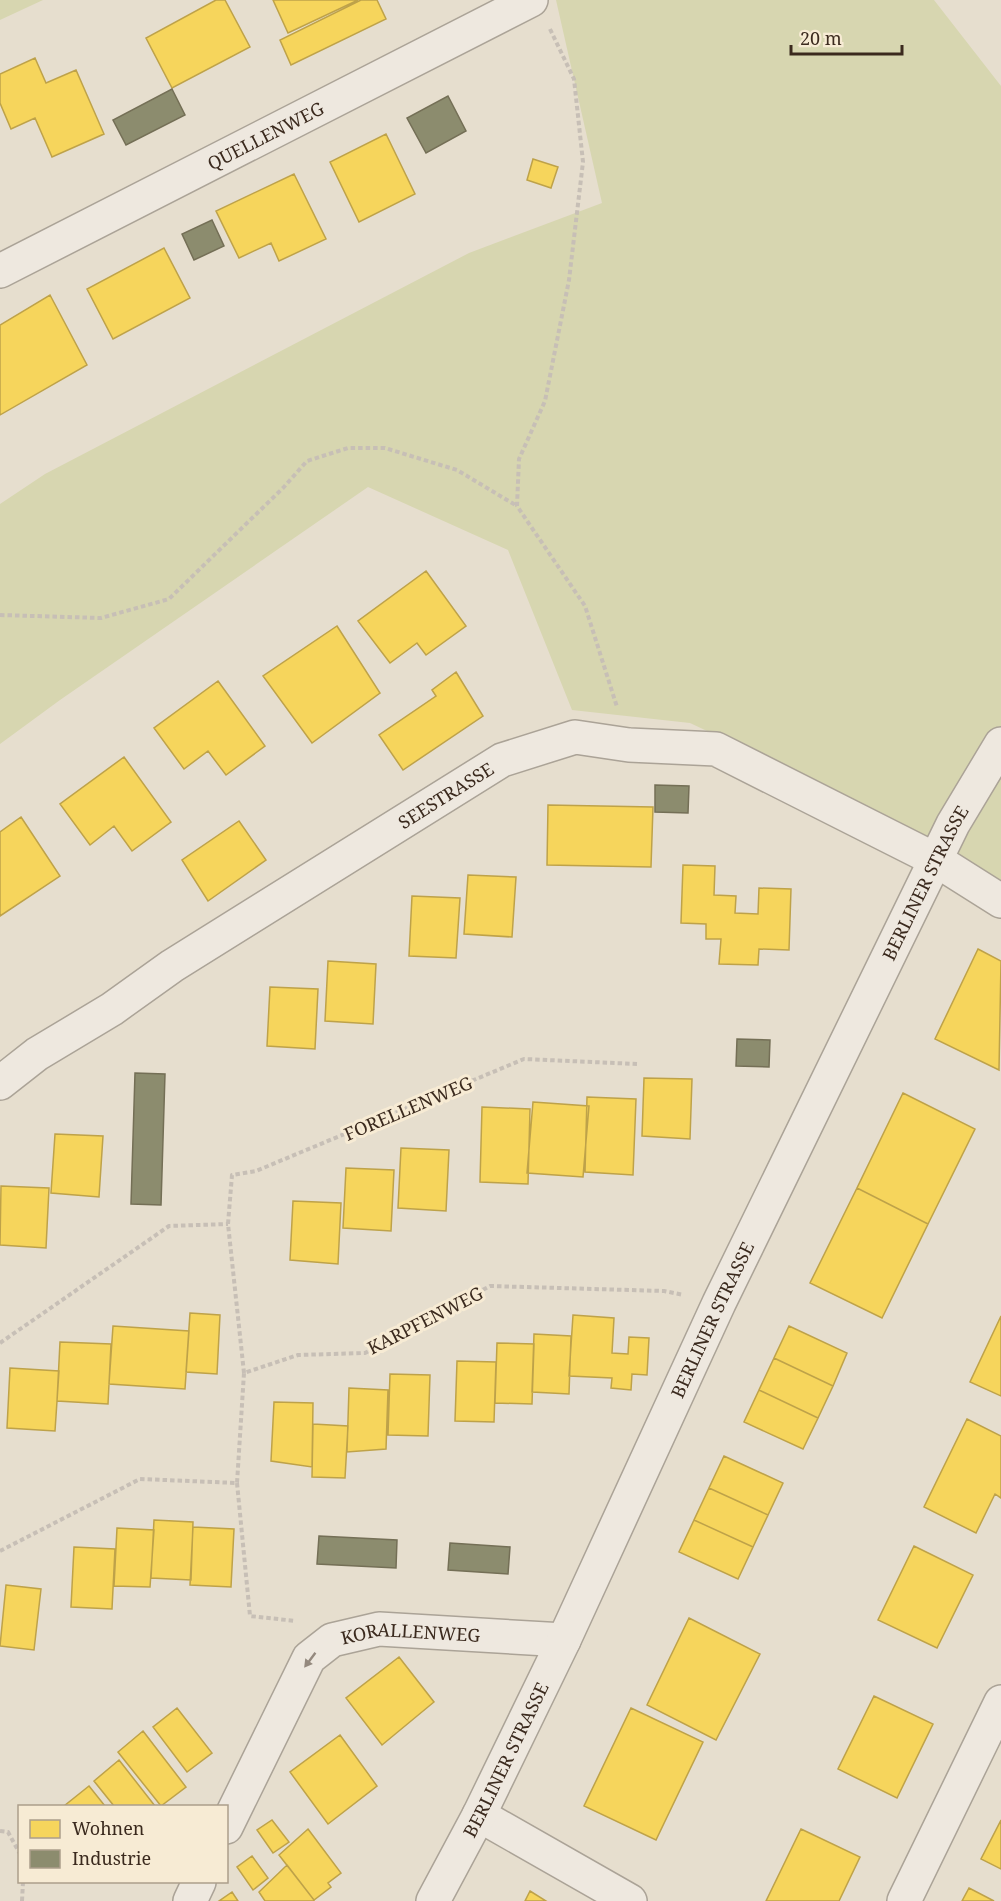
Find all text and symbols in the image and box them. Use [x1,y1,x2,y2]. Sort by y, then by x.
scale bar [791,18,902,56]
text: 20 m [800,26,842,50]
street label: QUELLENWEG [203,96,328,175]
street label: SEESTRASSE [394,756,498,834]
street label: BERLINER STRASSE [876,801,973,964]
street label: FORELLENWEG [340,1070,476,1146]
street label: BERLINER STRASSE [665,1238,759,1402]
street label: KARPFENWEG [363,1281,487,1359]
street label: KORALLENWEG [338,1617,481,1650]
one-way arrow [304,1653,316,1668]
street label: BERLINER STRASSE [457,1678,554,1841]
legend [18,1805,228,1883]
text: Wohnen [72,1816,145,1840]
text: Industrie [72,1846,151,1870]

